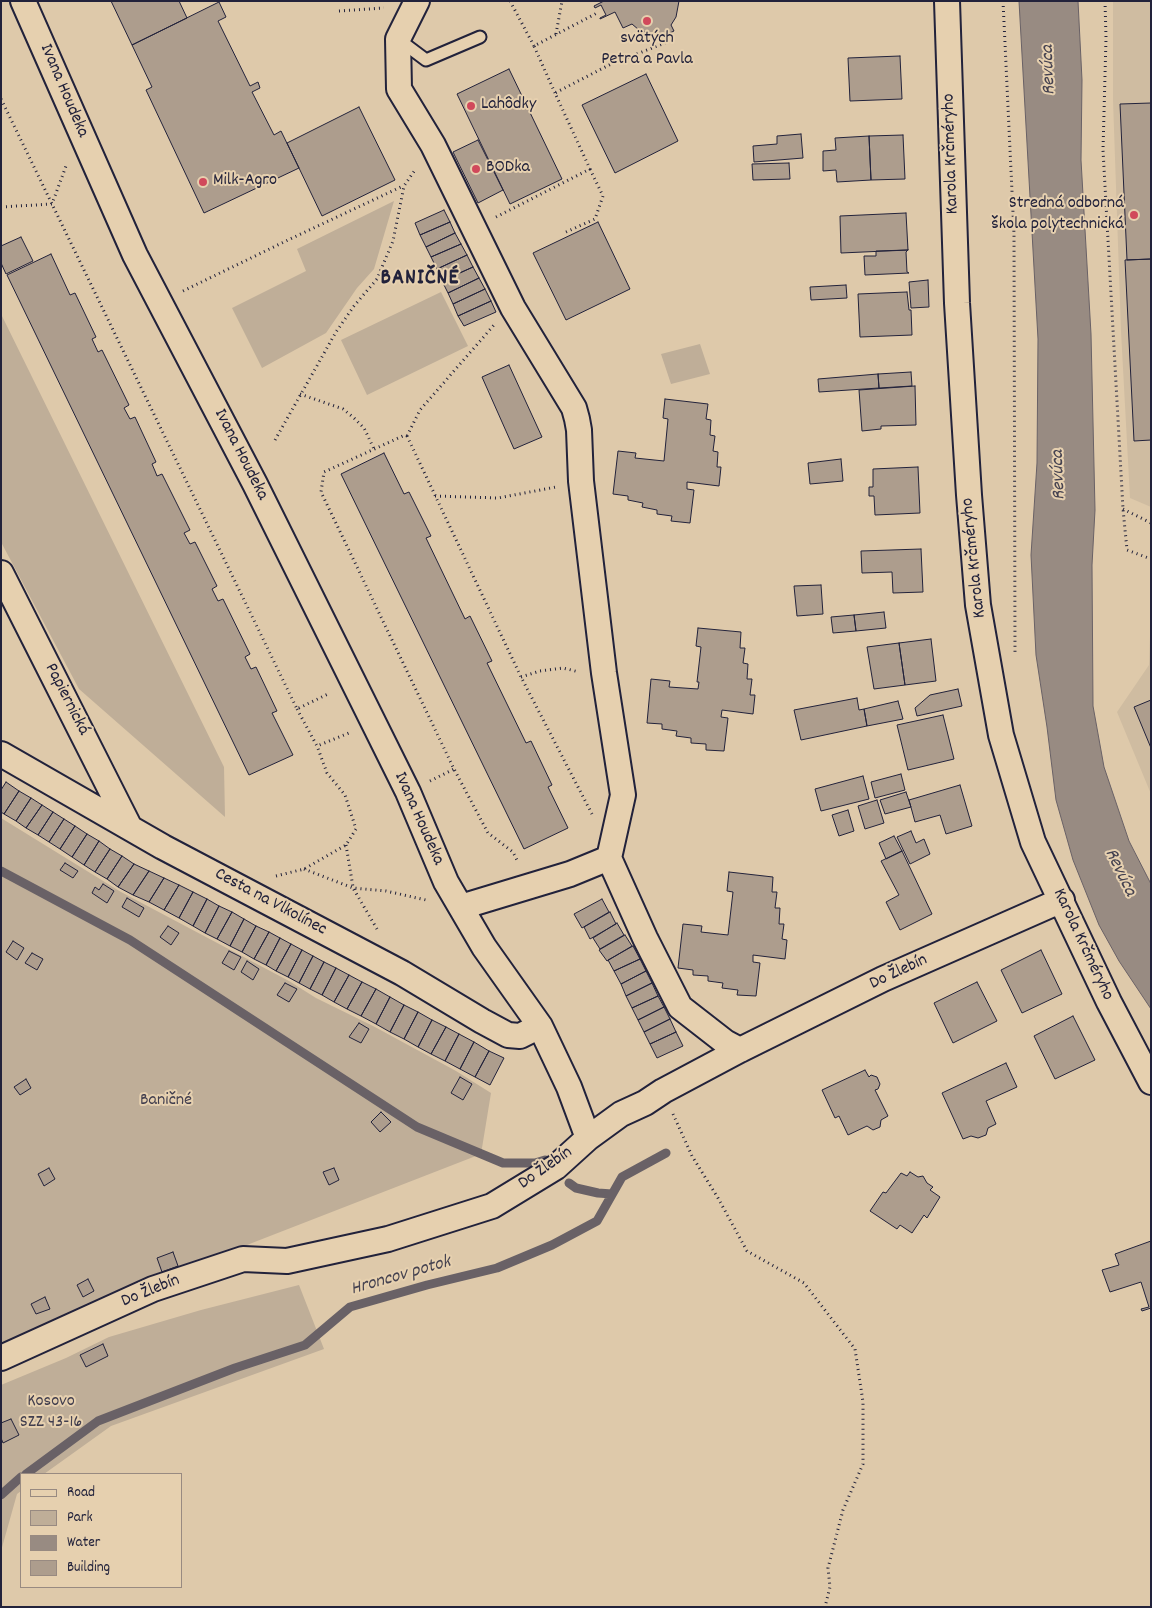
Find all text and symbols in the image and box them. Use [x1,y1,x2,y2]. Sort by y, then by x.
marker: svätých Petra a Pavla [641,15,653,27]
place label: svätých Petra a Pavla [601,29,693,72]
street label: Ivana Houdeka [34,41,92,141]
water label: Revúca [1038,44,1062,96]
street label: Karola Krčméryho [939,93,965,215]
place label: Lahôdky [481,95,536,117]
marker: Lahôdky [465,100,477,112]
place label: BODka [486,158,530,180]
marker: BODka [470,163,482,175]
place label: Milk-Agro [213,171,277,193]
marker: Milk-Agro [197,176,209,188]
place label: Stredná odborná škola polytechnická [991,194,1124,236]
marker: Stredná odborná škola polytechnická [1128,209,1140,221]
district label: BANIČNÉ [380,267,460,293]
street label: Ivana Houdeka [208,406,272,504]
water label: Revúca [1048,449,1072,501]
street label: Karola Krčméryho [958,497,992,619]
street label: Papiernická [39,660,93,740]
street label: Ivana Houdeka [388,769,448,869]
water label: Revúca [1098,845,1140,901]
street label: Cesta na Vlkolínec [210,864,330,942]
street label: Karola Krčméryho [1047,886,1117,1004]
street label: Do Žlebín [867,950,931,996]
park label: Baničné [140,1091,192,1113]
street label: Do Žlebín [515,1143,577,1195]
water label: Hroncov potok [348,1252,454,1302]
street label: Do Žlebín [119,1271,183,1313]
park label: Kosovo SZZ 43-16 [20,1392,82,1435]
legend [20,1473,182,1588]
text: Road [67,1482,95,1504]
text: Park [67,1507,93,1529]
text: Water [67,1532,100,1554]
text: Building [67,1557,110,1579]

